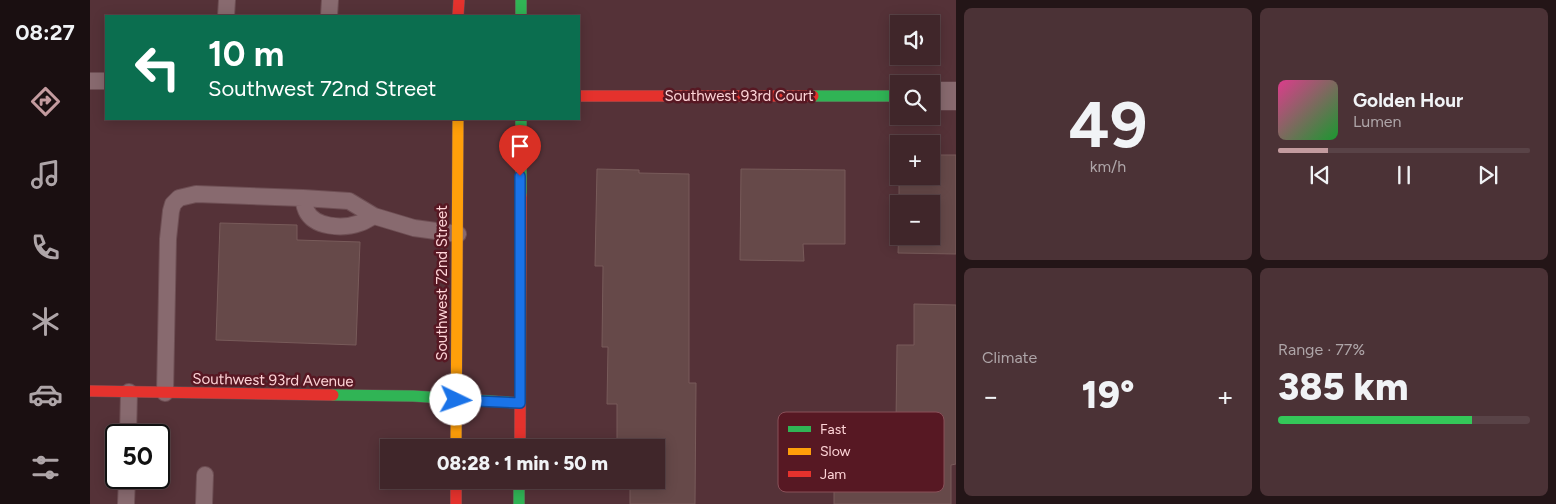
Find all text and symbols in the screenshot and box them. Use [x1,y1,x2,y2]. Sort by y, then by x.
map controls [890,15,940,245]
button: sound [890,15,940,65]
text: 08:27 [15,19,75,46]
text: 10 m [208,33,284,75]
icon: left [125,35,190,100]
text: Southwest 72nd Street [208,75,436,102]
button: search [890,75,940,125]
icon: directions [28,84,63,119]
text: 49 [1069,85,1147,163]
street label: Southwest 93rd Court [664,87,814,105]
text: Golden Hour [1353,89,1463,112]
text: Lumen [1353,112,1402,131]
pin [499,125,541,176]
icon: arrive [506,132,534,160]
button: + [890,135,940,185]
icon: music [28,157,63,192]
text: km/h [1090,157,1126,176]
icon: previous [1306,161,1334,189]
icon: pause [1390,161,1418,189]
icon: next [1474,161,1502,189]
button: − [890,195,940,245]
street label: Southwest 72nd Street [433,205,451,361]
icon: phone [28,230,63,265]
icon: climate [28,304,63,339]
text: Range · 77% [1278,340,1365,359]
text: Climate [982,348,1037,367]
text: 385 km [1278,364,1408,410]
street label: Southwest 93rd Avenue [192,370,354,390]
text: 19° [1081,372,1135,418]
position arrow [429,373,481,425]
icon: car [28,377,63,412]
text: − [982,379,999,413]
text: + [1217,379,1234,413]
legend [778,412,944,492]
text: Fast [820,421,846,438]
speed limit sign: 50 [105,424,170,489]
text: Slow [820,443,851,460]
icon: filters [28,450,63,485]
text: 08:28 · 1 min · 50 m [437,452,608,475]
text: Jam [820,466,846,483]

